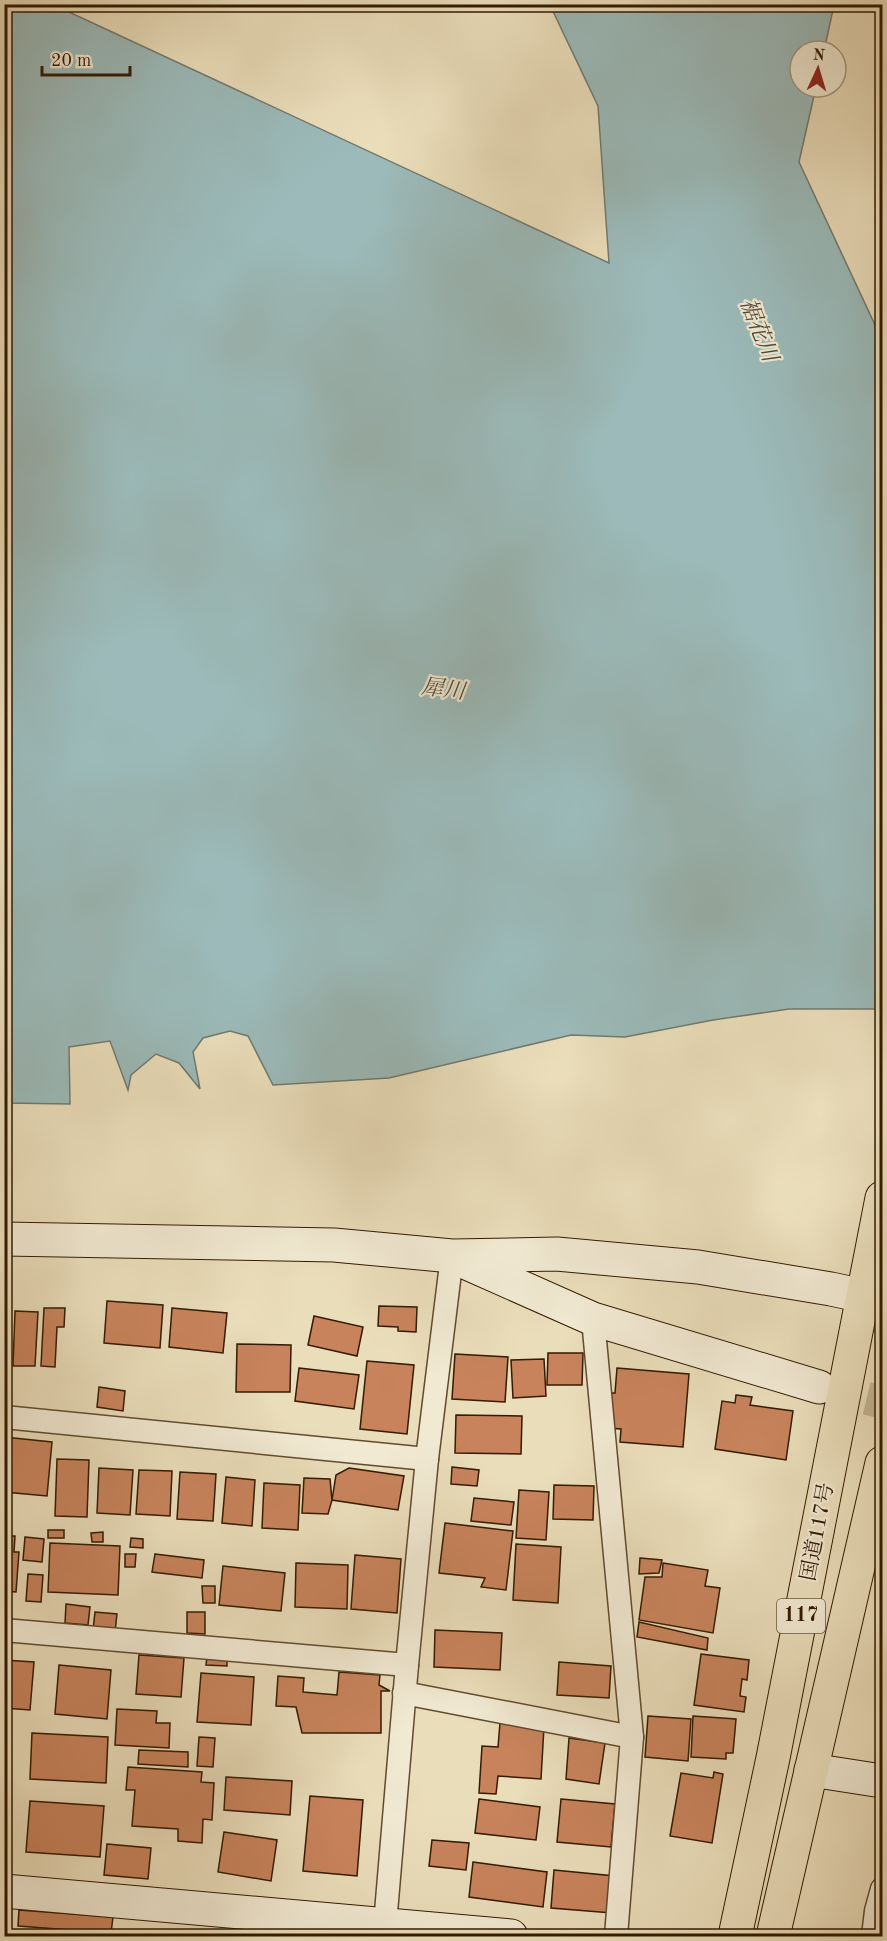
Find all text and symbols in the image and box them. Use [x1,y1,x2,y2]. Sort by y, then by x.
scale bar [42,39,130,77]
north arrow [788,39,848,99]
text: N [812,48,826,64]
text: 20 m [51,52,91,70]
water label: 裾花川 [735,295,783,367]
water label: 犀川 [420,674,468,704]
street label: 国道117号 [796,1481,838,1583]
road number: 117 [777,1599,825,1633]

